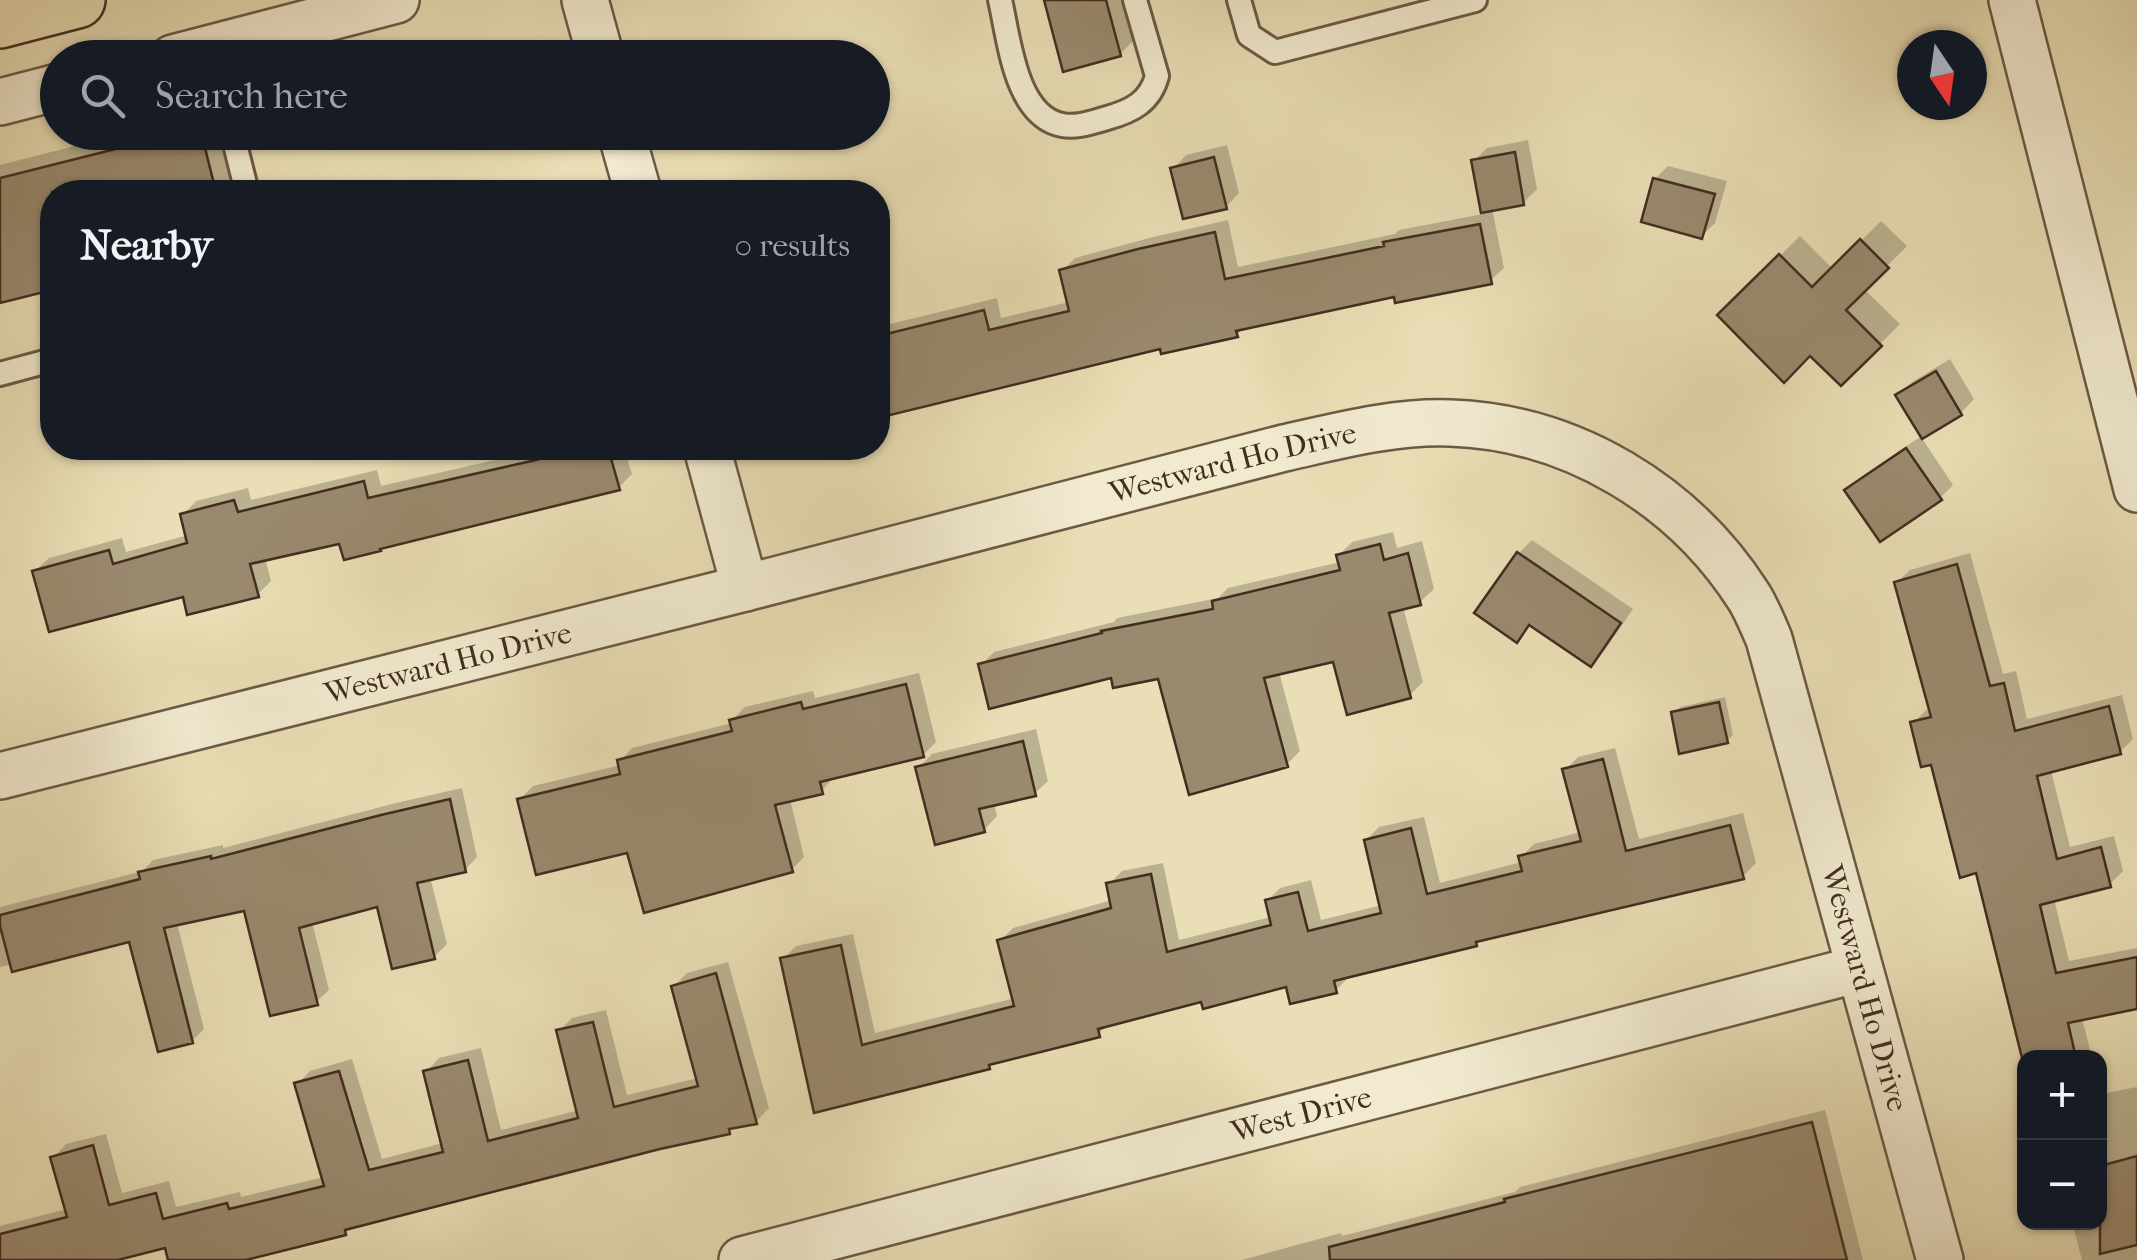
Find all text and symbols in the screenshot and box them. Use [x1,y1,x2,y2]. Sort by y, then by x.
north arrow [1897,30,1987,120]
search box [40,40,890,150]
icon: search [75,68,130,123]
text: Search here [155,73,348,118]
text: Nearby [80,221,212,270]
text: 0 results [734,227,850,264]
street label: Westward Ho Drive [1105,415,1360,511]
street label: Westward Ho Drive [320,615,575,712]
street label: Westward Ho Drive [1814,860,1915,1115]
map controls [2017,1050,2107,1230]
button: + [2017,1050,2107,1140]
street label: West Drive [1226,1080,1376,1150]
button: − [2017,1140,2107,1230]

